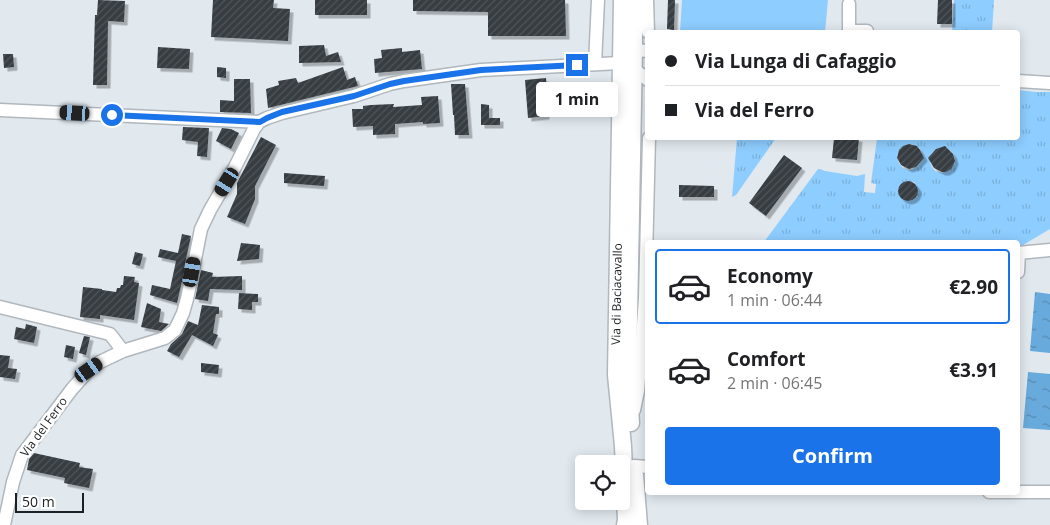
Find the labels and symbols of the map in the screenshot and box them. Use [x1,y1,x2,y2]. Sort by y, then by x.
route end [566,54,588,76]
callout: 1 min [536,82,618,118]
route start [101,104,123,126]
car [59,105,90,121]
car [212,165,241,199]
street label: Via di Baciacavallo [607,243,626,345]
car [182,256,201,288]
car [72,355,105,385]
street label: Via del Ferro [16,393,71,460]
scale bar [15,490,84,513]

